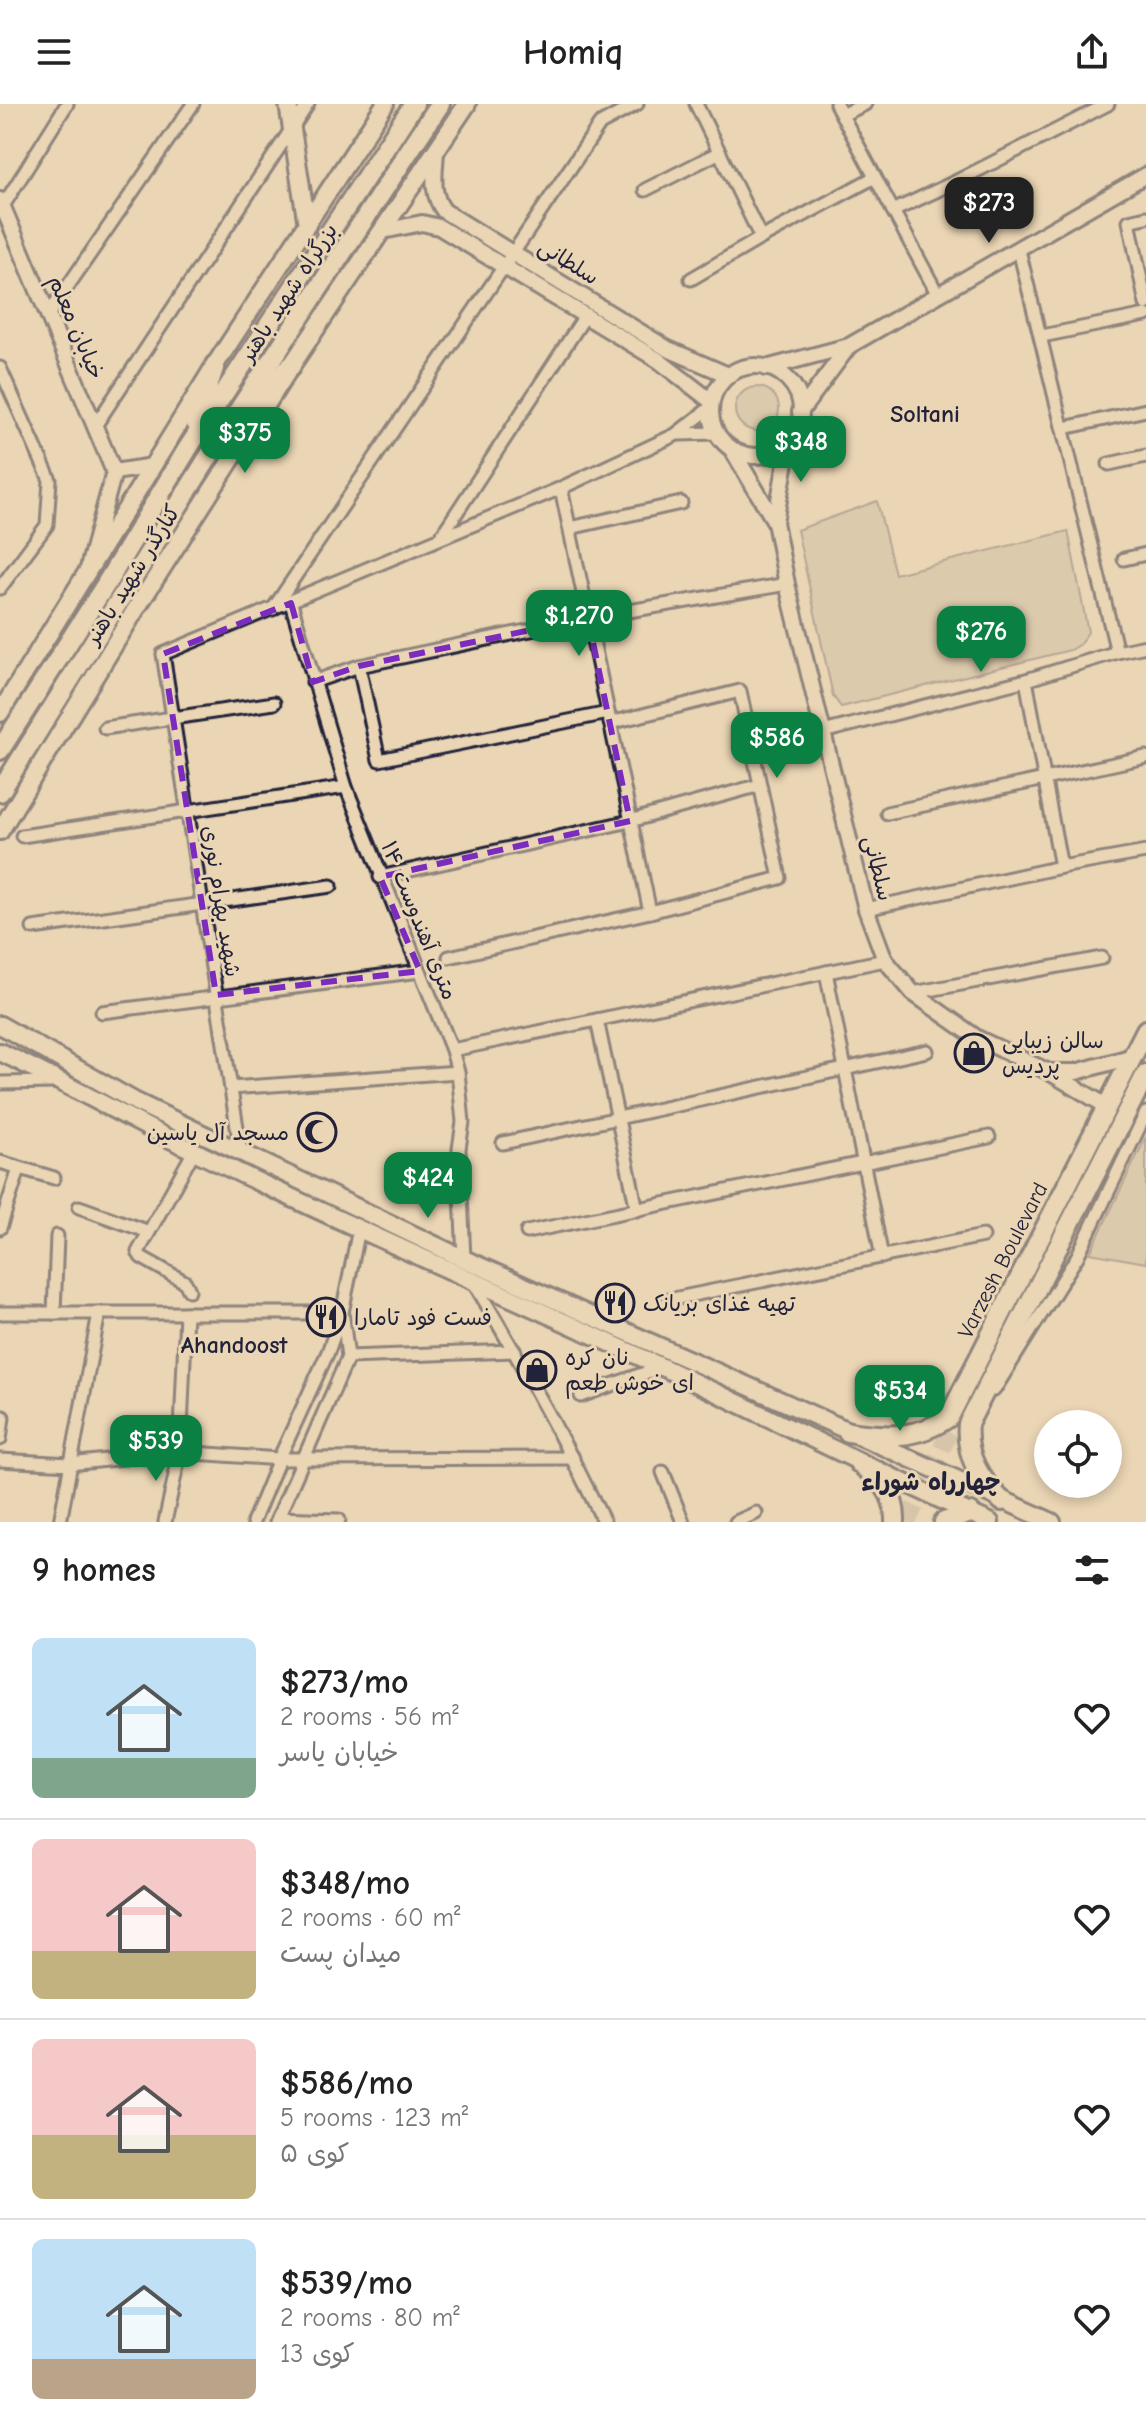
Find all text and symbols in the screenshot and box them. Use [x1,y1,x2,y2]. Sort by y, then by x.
icon: menu [32,30,76,74]
icon: share [1070,30,1114,74]
text: Homiq [523,32,623,73]
pin: $273 [942,177,1036,245]
text: $273 [963,188,1015,218]
street label: بزرگراه شهید باهنر [233,218,343,368]
street label: سلطانی [533,233,603,291]
street label: خیابان معلم [40,272,110,384]
district label: Soltani [890,400,960,428]
pin: $375 [198,407,292,475]
pin: $348 [754,416,848,484]
text: $375 [218,418,272,448]
text: $348 [774,427,828,457]
street label: کنارگذر شهید باهنر [78,500,186,651]
pin: $1,270 [514,590,644,658]
text: $1,270 [544,601,614,631]
pin: $276 [934,606,1028,674]
text: $276 [955,617,1007,647]
pin: $586 [730,712,824,780]
text: $586 [749,723,805,753]
street label: شهید بهرام نوری [192,824,246,979]
street label: سلطانی [856,833,899,904]
street label: ۱۴ متری آهندوست [375,837,463,1004]
place label: سالن زیبایی پردیس [1002,1028,1104,1080]
shop icon: سالن زیبایی پردیس [953,1032,995,1074]
mosque icon: مسجد آل یاسین [296,1111,338,1153]
place label: مسجد آل یاسین [147,1120,289,1146]
pin: $424 [381,1152,475,1220]
text: $424 [402,1163,454,1193]
street label: Varzesh Boulevard [952,1178,1053,1343]
restaurant icon: تهیه غذای بریانک [594,1282,636,1324]
place label: تهیه غذای بریانک [643,1291,796,1317]
restaurant icon: فست فود تامارا [305,1296,347,1338]
place label: فست فود تامارا [354,1305,492,1331]
district label: Ahandoost [181,1331,288,1359]
place label: نان کره ای خوش طعم [565,1345,694,1399]
shop icon: نان کره ای خوش طعم [516,1349,558,1391]
pin: $534 [853,1365,947,1433]
text: $534 [873,1376,927,1406]
map controls [1034,1410,1122,1498]
button: locate [1034,1410,1122,1498]
pin: $539 [109,1415,203,1483]
text: $539 [128,1426,184,1456]
district label: چهارراه شوراء [862,1468,1000,1498]
icon: filters [1070,1548,1114,1592]
text: 9 homes [32,1550,156,1590]
text: $273/mo [280,1662,409,1702]
icon: home [96,1670,192,1766]
icon: heart [1070,1696,1114,1740]
text: 2 rooms · 56 m² [280,1702,459,1732]
text: خیابان یاسر [280,1738,399,1768]
text: $348/mo [280,1863,410,1903]
icon: home [96,1871,192,1967]
icon: heart [1070,1897,1114,1941]
text: 2 rooms · 60 m² [280,1903,461,1933]
text: میدان پست [280,1939,402,1969]
text: $586/mo [280,2063,413,2103]
icon: home [96,2071,192,2167]
icon: heart [1070,2097,1114,2141]
text: 5 rooms · 123 m² [280,2103,468,2133]
text: کوی ۵ [280,2139,349,2169]
text: $539/mo [280,2263,413,2303]
icon: home [96,2271,192,2367]
icon: heart [1070,2297,1114,2341]
text: 2 rooms · 80 m² [280,2303,460,2333]
text: کوی 13 [280,2339,355,2369]

